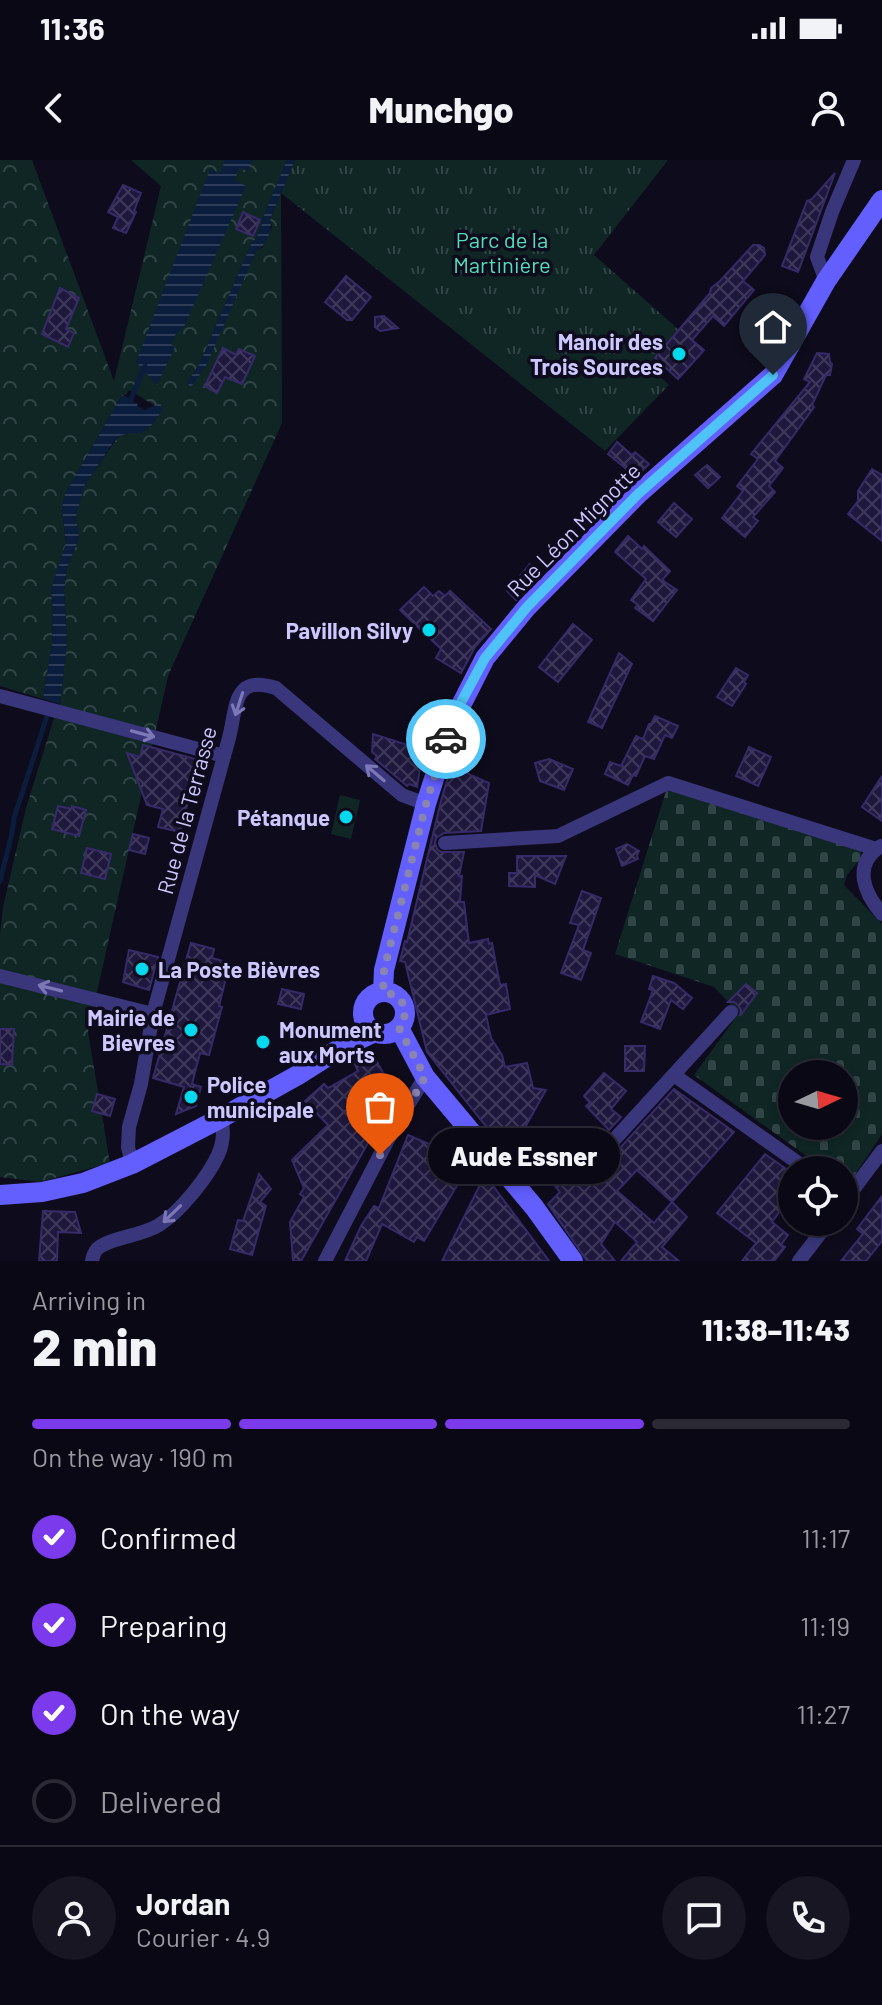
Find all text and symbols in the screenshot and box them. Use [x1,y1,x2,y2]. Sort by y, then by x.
text: 11:36 [40,10,105,46]
icon: back [32,86,76,130]
icon: person [806,86,850,130]
text: Munchgo [369,87,513,130]
park label: Parc de la Martinière [453,226,551,277]
pin [739,293,807,375]
icon: home [751,305,795,349]
place label: Manoir des Trois Sources [530,328,663,379]
marker: Manoir des Trois Sources [670,345,688,363]
street label: Rue Léon Mignotte [501,457,645,601]
place label: Pavillon Silvy [286,617,413,643]
marker: Pavillon Silvy [420,621,438,639]
one-way arrow [230,691,245,716]
courier [406,699,486,779]
icon: car [424,717,468,761]
street label: Rue de la Terrasse [151,723,221,897]
one-way arrow [130,727,156,742]
one-way arrow [365,765,386,782]
place label: Pétanque [237,804,330,830]
marker: Pétanque [337,808,355,826]
place label: La Poste Bièvres [158,956,320,982]
marker: La Poste Bièvres [133,960,151,978]
one-way arrow [38,980,64,995]
place label: Mairie de Bievres [87,1004,175,1055]
place label: Monument aux Morts [279,1016,382,1067]
marker: Mairie de Bievres [182,1021,200,1039]
marker: Monument aux Morts [254,1033,272,1051]
north arrow [778,1060,858,1140]
map controls [778,1060,858,1236]
place label: Police municipale [207,1071,314,1122]
pin [346,1073,414,1155]
icon: bag [358,1085,402,1129]
marker: Police municipale [182,1088,200,1106]
callout: Aude Essner [428,1127,620,1183]
text: Aude Essner [451,1140,597,1171]
button: locate [778,1156,858,1236]
one-way arrow [162,1204,182,1223]
text: Arriving in [32,1284,146,1315]
text: 11:38–11:43 [702,1311,850,1347]
text: 2 min [32,1314,157,1376]
text: On the way · 190 m [32,1441,233,1472]
icon: check [32,1515,76,1559]
text: Confirmed [100,1519,237,1555]
text: 11:17 [802,1522,850,1553]
icon: check [32,1603,76,1647]
text: Preparing [100,1607,227,1643]
text: 11:19 [800,1610,850,1641]
icon: check [32,1691,76,1735]
text: On the way [100,1695,240,1731]
text: 11:27 [797,1698,850,1729]
text: Delivered [100,1783,222,1819]
button: person [32,1876,116,1960]
button: chat [662,1876,746,1960]
button: phone [766,1876,850,1960]
text: Jordan [136,1885,231,1921]
text: Courier · 4.9 [136,1921,270,1952]

